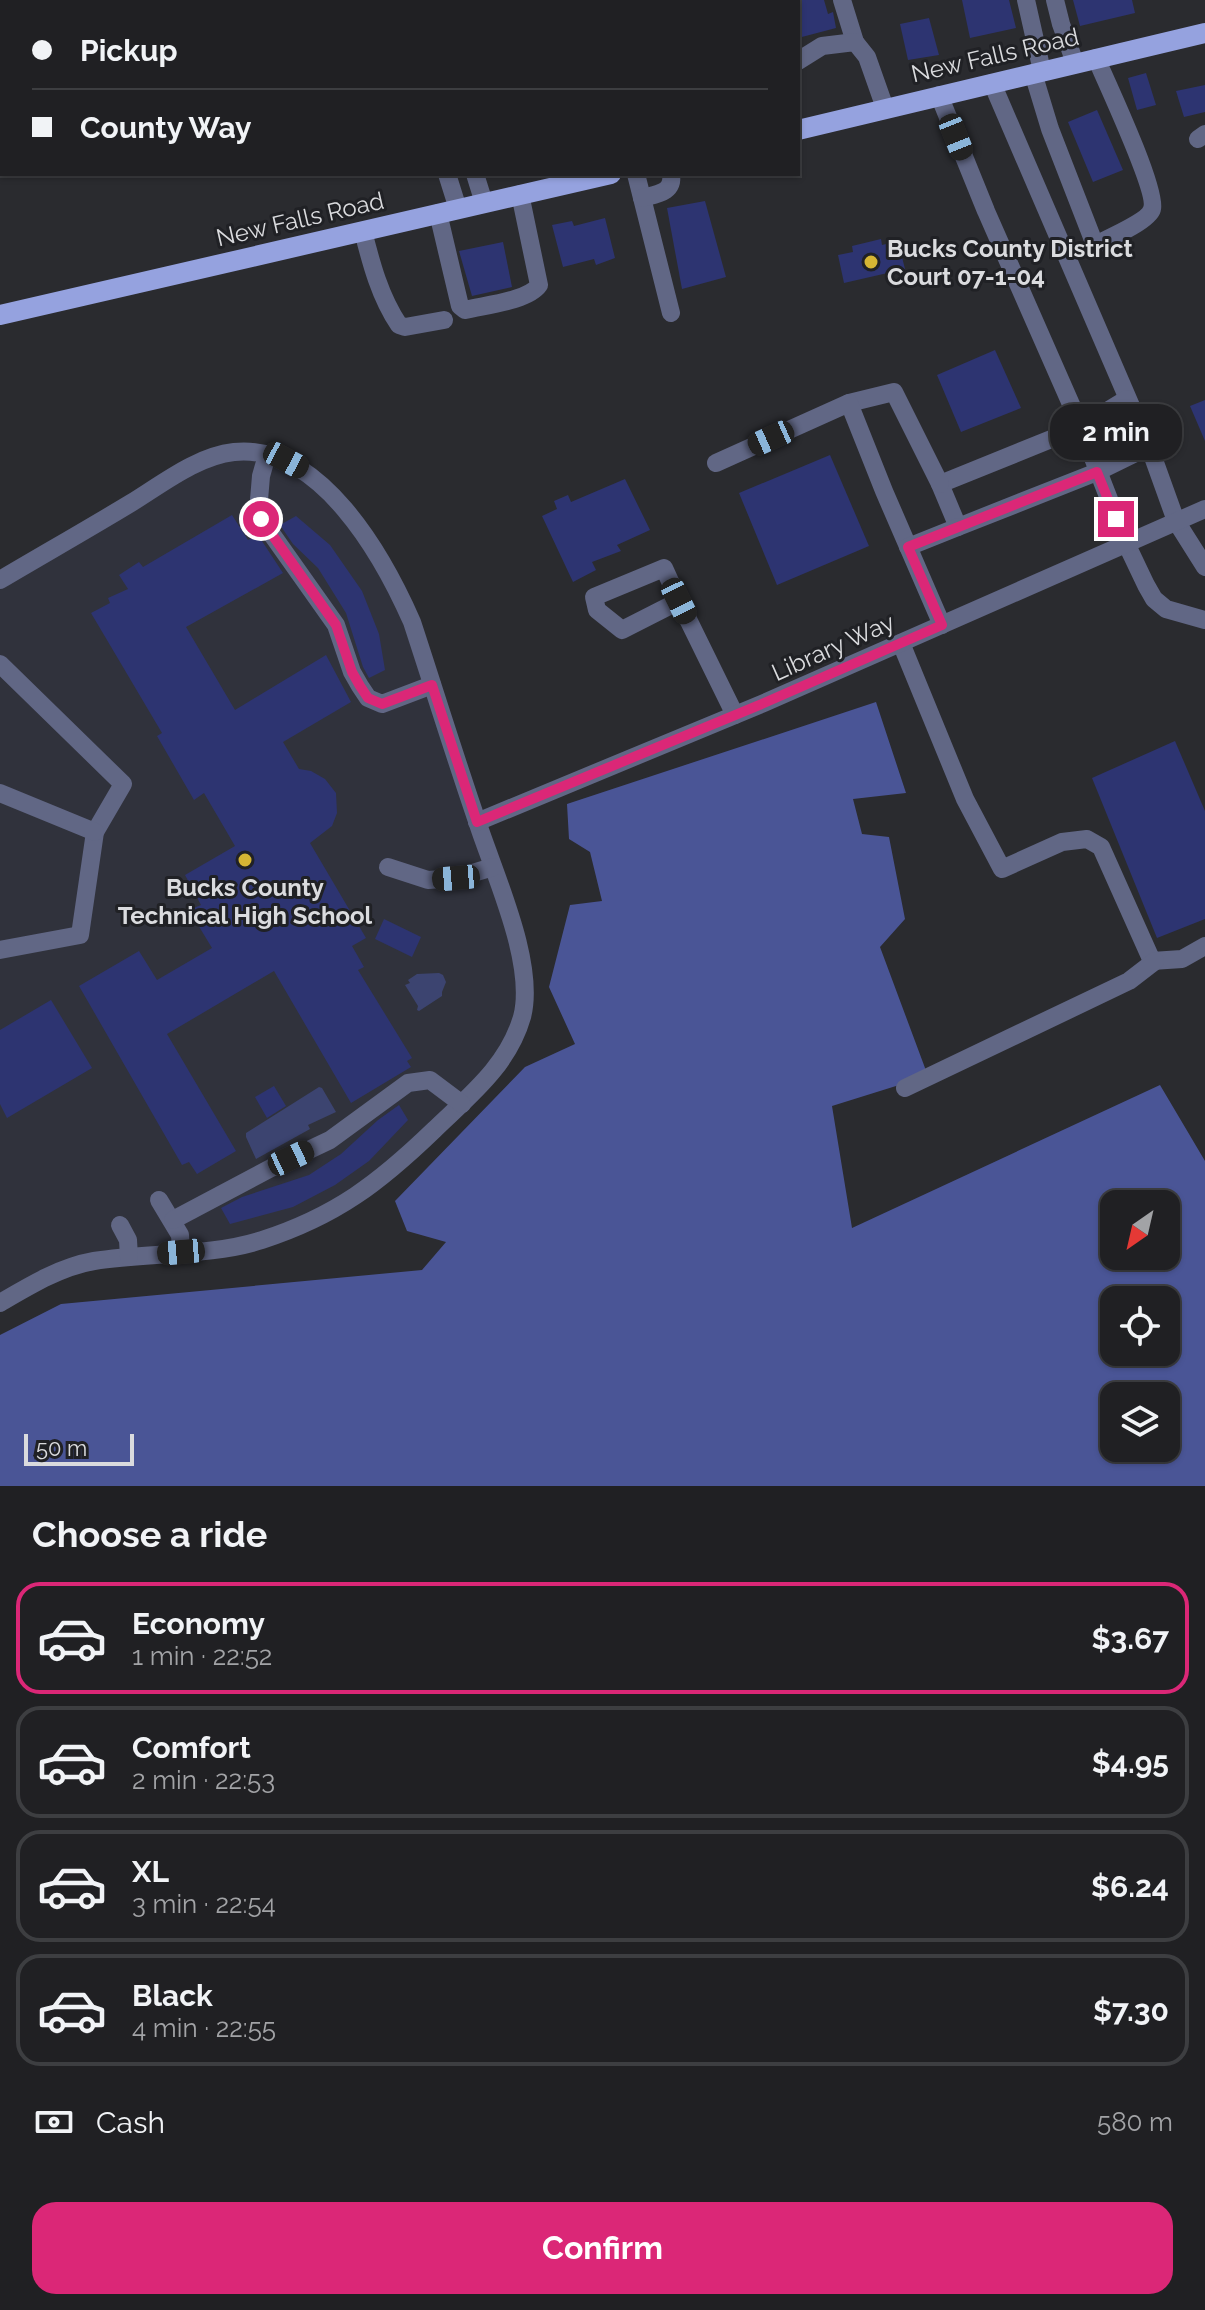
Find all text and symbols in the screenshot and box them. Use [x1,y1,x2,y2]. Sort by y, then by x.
street label: New Falls Road [908,22,1082,88]
text: Pickup [80,33,178,68]
text: County Way [80,110,252,145]
car [936,110,976,164]
street label: New Falls Road [213,186,387,252]
place label: Bucks County District Court 07-1-04 [887,234,1133,291]
marker: Bucks County District Court 07-1-04 [862,253,880,271]
callout: 2 min [1050,403,1182,459]
car [744,417,798,459]
text: 2 min [1082,417,1150,447]
car [259,438,313,482]
route start [243,501,279,537]
route end [1098,501,1134,537]
car [658,574,700,628]
street label: Library Way [767,607,899,687]
marker: Bucks County Technical High School [236,851,254,869]
car [431,864,481,892]
place label: Bucks County Technical High School [118,873,373,930]
car [264,1137,318,1179]
north arrow [1100,1190,1180,1270]
map controls [1100,1190,1180,1462]
car [156,1238,206,1266]
button: locate [1100,1286,1180,1366]
button: layers [1100,1382,1180,1462]
scale bar [24,1430,134,1466]
text: 50 m [36,1435,87,1461]
text: Choose a ride [32,1513,267,1555]
icon: car [36,1602,108,1674]
text: Economy [132,1606,265,1641]
text: $3.67 [1092,1621,1169,1656]
text: 1 min · 22:52 [132,1641,272,1671]
icon: car [36,1726,108,1798]
text: Comfort [132,1730,251,1765]
text: $4.95 [1092,1745,1169,1780]
text: 2 min · 22:53 [132,1765,275,1795]
icon: car [36,1850,108,1922]
text: XL [132,1854,169,1889]
text: $6.24 [1091,1869,1169,1904]
text: 3 min · 22:54 [132,1889,276,1919]
icon: car [36,1974,108,2046]
text: Black [132,1978,213,2013]
text: $7.30 [1093,1993,1169,2028]
text: 4 min · 22:55 [132,2013,276,2043]
icon: cash [32,2100,76,2144]
text: Cash [96,2105,165,2140]
text: 580 m [1097,2107,1173,2137]
button: Confirm [32,2202,1173,2294]

